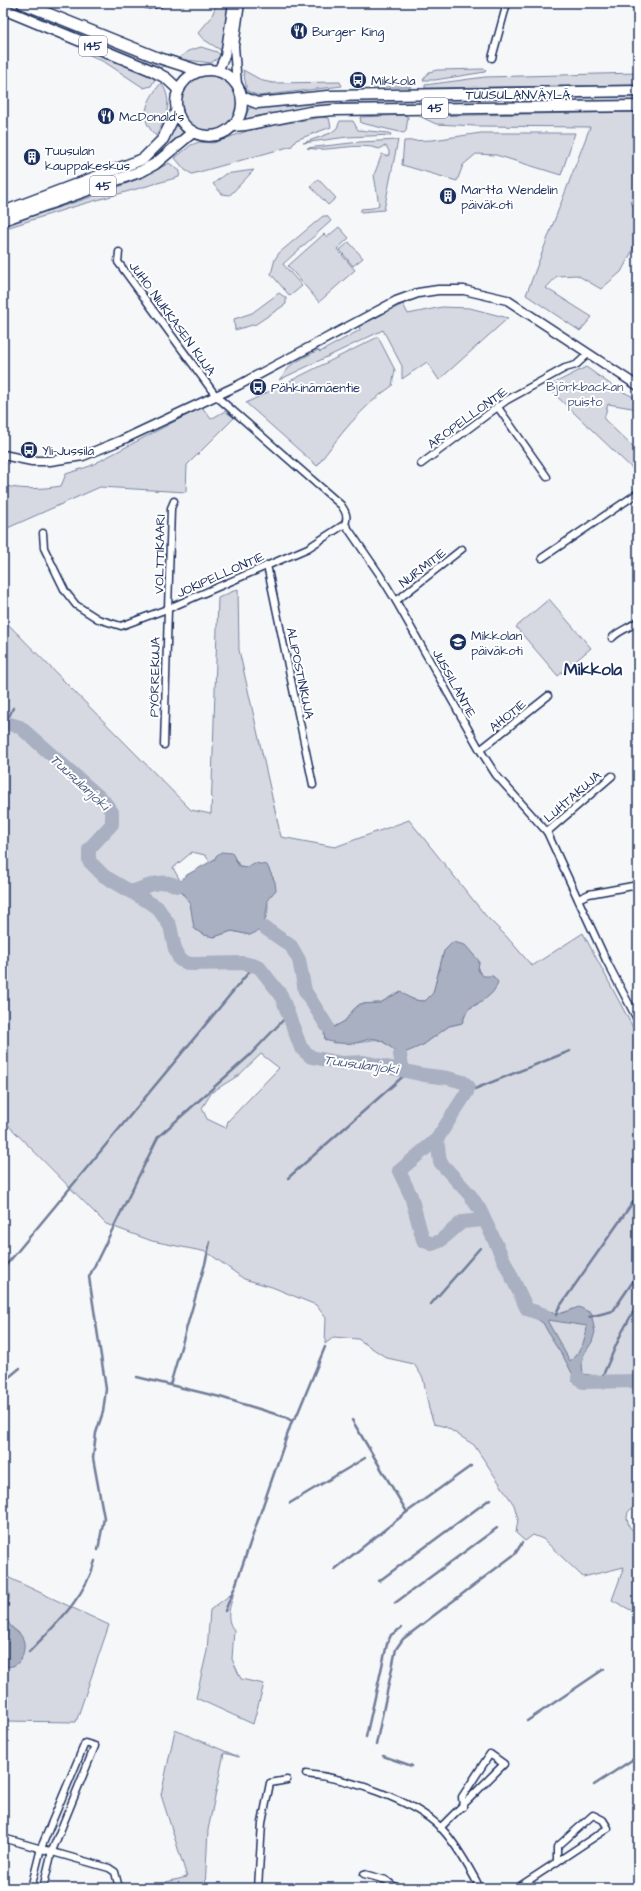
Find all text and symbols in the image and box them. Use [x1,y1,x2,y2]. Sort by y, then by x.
restaurant icon: Burger King [289,21,309,41]
place label: Burger King [312,23,384,42]
road number: 145 [79,36,107,56]
bus stop icon: Mikkola [348,70,368,90]
place label: Mikkola [371,72,416,90]
street label: TUUSULANVÄYLÄ [466,86,571,104]
road number: 45 [422,98,448,118]
restaurant icon: McDonald's [96,106,116,126]
place label: McDonald's [119,108,185,126]
place label: Tuusulan kauppakeskus [45,142,130,175]
building icon: Tuusulan kauppakeskus [22,147,42,167]
road number: 45 [90,176,116,196]
place label: Martta Wendelin päiväkoti [461,181,558,214]
building icon: Martta Wendelin päiväkoti [438,186,458,206]
street label: JUHO NIUKKASEN KUJA [125,258,220,380]
bus stop icon: Pähkinämäentie [248,377,268,397]
park label: Björkbackan puisto [546,378,624,411]
place label: Pähkinämäentie [271,379,360,397]
street label: AROPELLONTIE [424,382,512,453]
bus stop icon: Yli-Jussila [19,440,39,460]
place label: Yli-Jussila [42,442,95,460]
street label: VOLTTIKAARI [150,514,170,594]
street label: NURMITIE [395,544,450,592]
street label: JOKIPELLONTIE [174,547,267,602]
street label: ALIPOSTINKUJA [282,626,319,721]
place label: Mikkolan päiväkoti [471,627,523,660]
school or university icon: Mikkolan päiväkoti [448,632,468,652]
street label: PYÖRREKUJA [145,636,165,717]
street label: JUSSILANTIE [428,646,481,721]
district label: Mikkola [564,658,623,682]
street label: AHOTIE [485,695,530,736]
water label: Tuusulanjoki [45,750,115,817]
street label: LUHTAKUJA [540,766,606,827]
water label: Tuusulanjoki [323,1050,401,1080]

